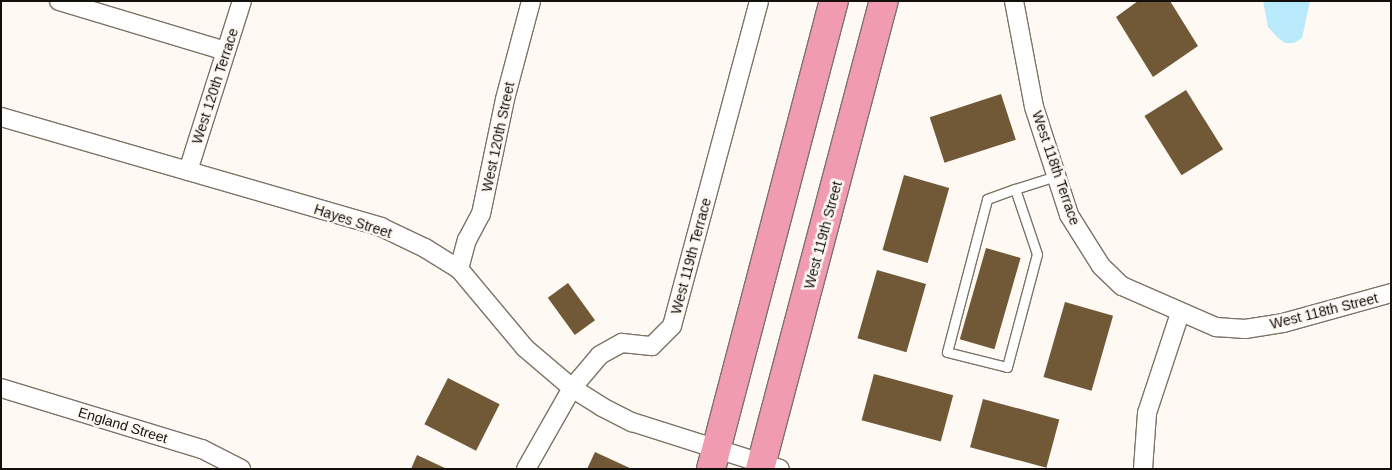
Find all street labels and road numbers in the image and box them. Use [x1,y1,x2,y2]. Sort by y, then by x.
street label: West 120th Terrace [188,26,242,146]
street label: West 120th Street [478,81,518,193]
street label: West 118th Terrace [1029,108,1083,228]
street label: West 119th Street [801,179,845,291]
street label: West 119th Terrace [667,196,715,316]
street label: Hayes Street [312,201,394,241]
street label: West 118th Street [1268,289,1380,333]
street label: England Street [76,403,170,447]

